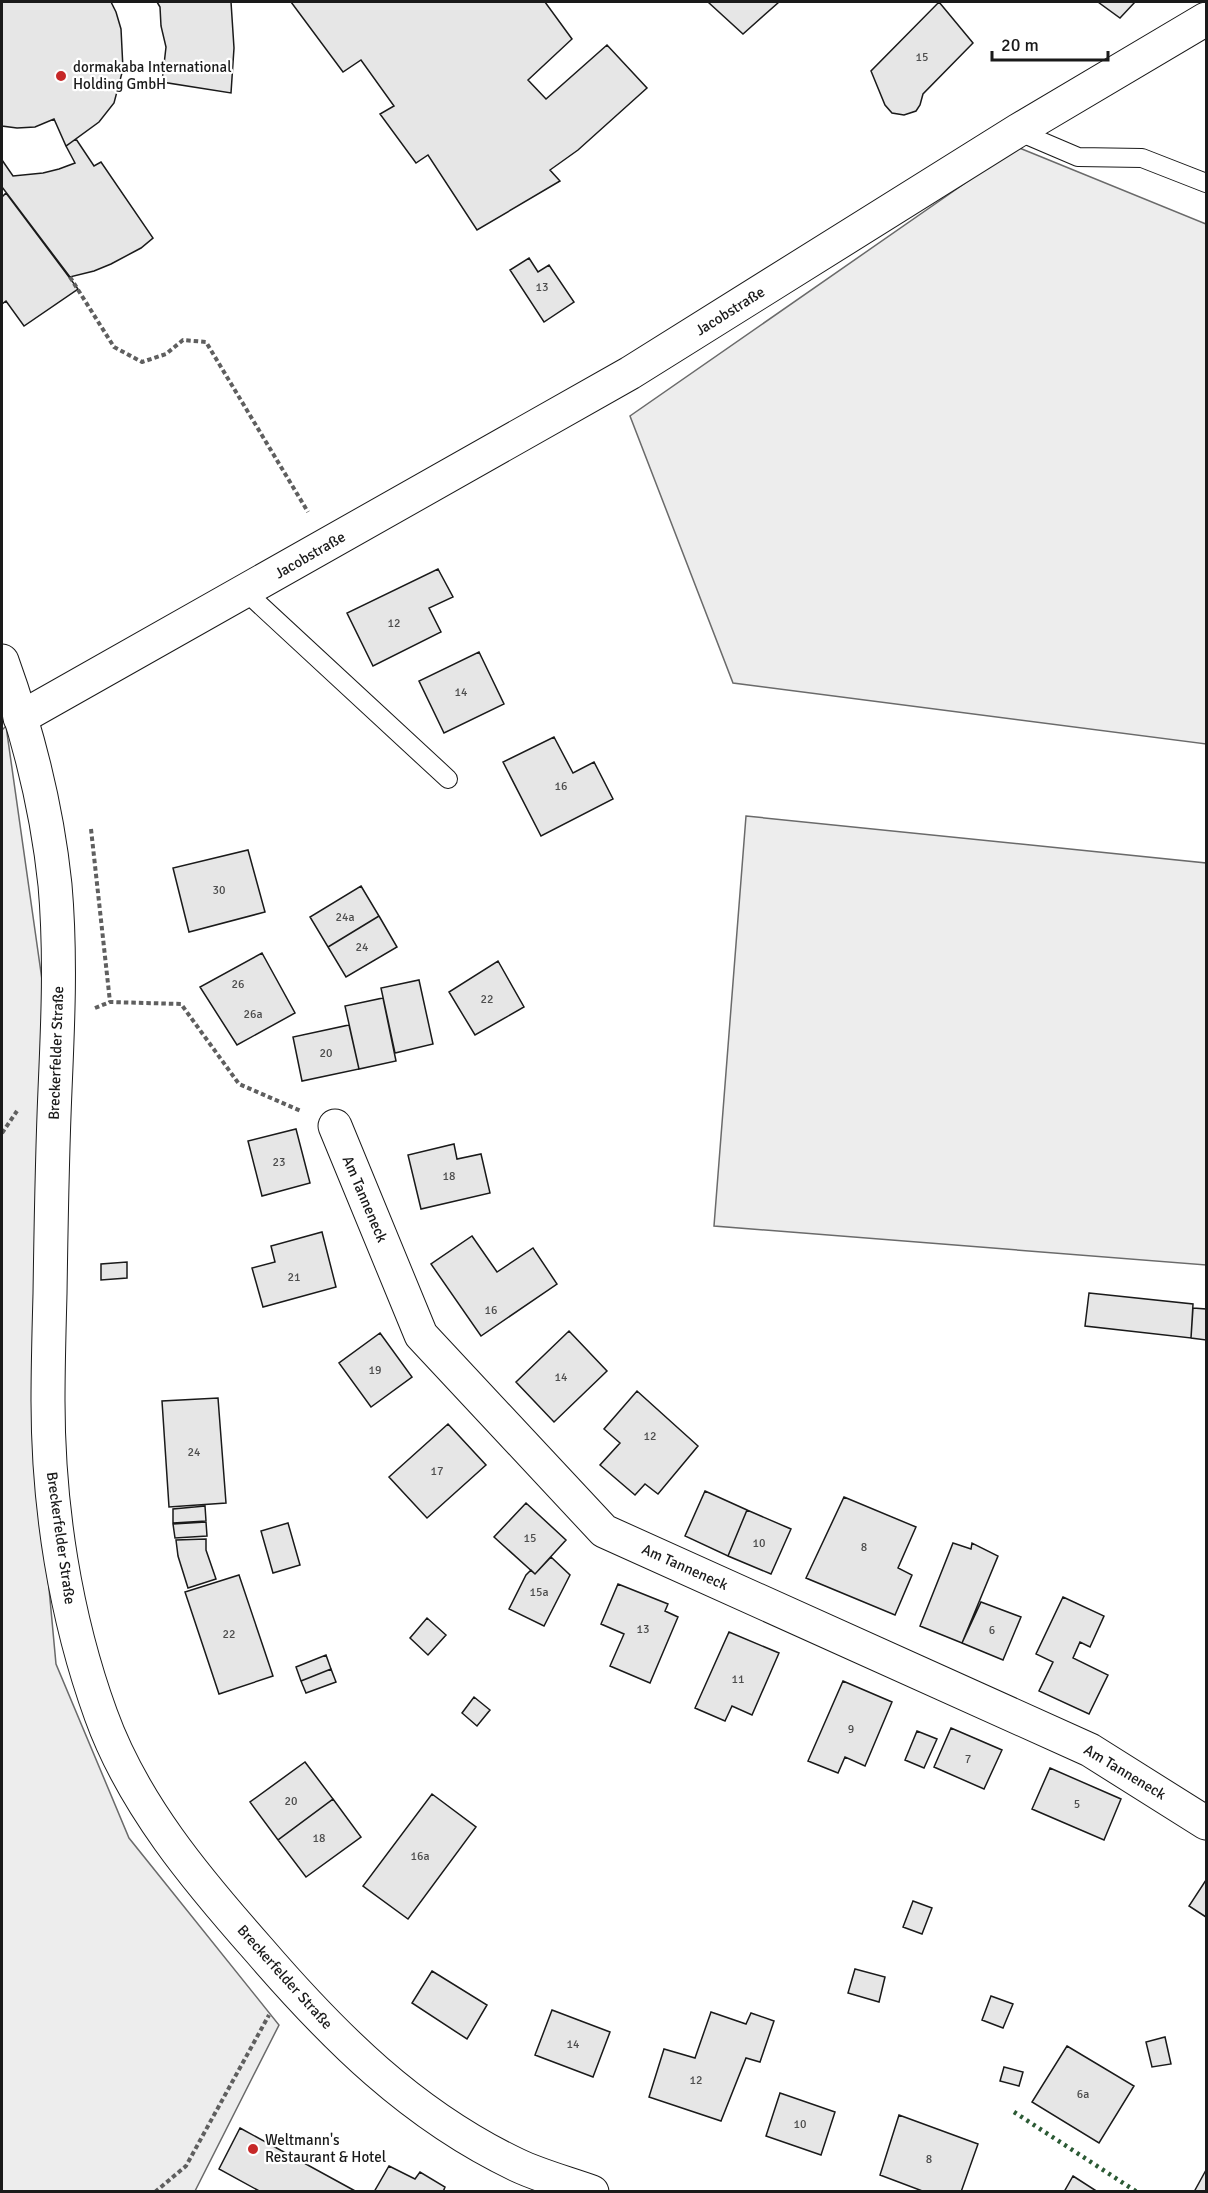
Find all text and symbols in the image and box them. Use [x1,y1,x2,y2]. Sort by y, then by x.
scale bar [992,24,1108,62]
text: 20 m [1001,34,1039,56]
house number: 15 [916,50,928,65]
place label: dormakaba International Holding GmbH [73,58,232,93]
marker: dormakaba International Holding GmbH [54,69,68,83]
house number: 13 [536,280,548,295]
street label: Jacobstraße [692,283,768,339]
street label: Jacobstraße [272,528,348,582]
house number: 12 [388,616,400,631]
house number: 14 [455,685,468,700]
house number: 16 [555,779,567,794]
house number: 30 [213,883,225,898]
house number: 24a [335,910,355,925]
house number: 24 [356,940,369,955]
house number: 26 [232,977,244,992]
street label: Breckerfelder Straße [45,986,67,1120]
house number: 22 [481,992,493,1007]
house number: 26a [243,1007,263,1022]
house number: 20 [320,1046,332,1061]
street label: Am Tanneneck [339,1153,392,1246]
house number: 23 [273,1155,285,1170]
house number: 18 [443,1169,455,1184]
house number: 21 [288,1270,300,1285]
house number: 16 [485,1303,497,1318]
house number: 19 [369,1363,381,1378]
house number: 14 [555,1370,568,1385]
house number: 12 [644,1429,656,1444]
house number: 24 [188,1445,201,1460]
house number: 17 [431,1464,443,1479]
street label: Breckerfelder Straße [43,1470,79,1606]
house number: 15 [524,1531,536,1546]
house number: 10 [753,1536,765,1551]
street label: Am Tanneneck [639,1540,731,1594]
house number: 8 [861,1540,867,1555]
house number: 15a [529,1585,549,1600]
house number: 13 [637,1622,649,1637]
house number: 6 [989,1623,995,1638]
house number: 22 [223,1627,235,1642]
house number: 11 [732,1672,744,1687]
house number: 9 [848,1722,854,1737]
street label: Am Tanneneck [1081,1740,1170,1804]
house number: 7 [965,1752,971,1767]
house number: 20 [285,1794,297,1809]
house number: 5 [1074,1797,1080,1812]
house number: 18 [313,1831,325,1846]
house number: 16a [410,1849,430,1864]
street label: Breckerfelder Straße [234,1921,336,2033]
house number: 14 [567,2037,580,2052]
house number: 12 [690,2073,702,2088]
house number: 6a [1077,2087,1089,2102]
house number: 10 [794,2117,806,2132]
place label: Weltmann's Restaurant & Hotel [265,2131,386,2166]
marker: Weltmann's Restaurant & Hotel [246,2142,260,2156]
house number: 8 [926,2152,932,2167]

